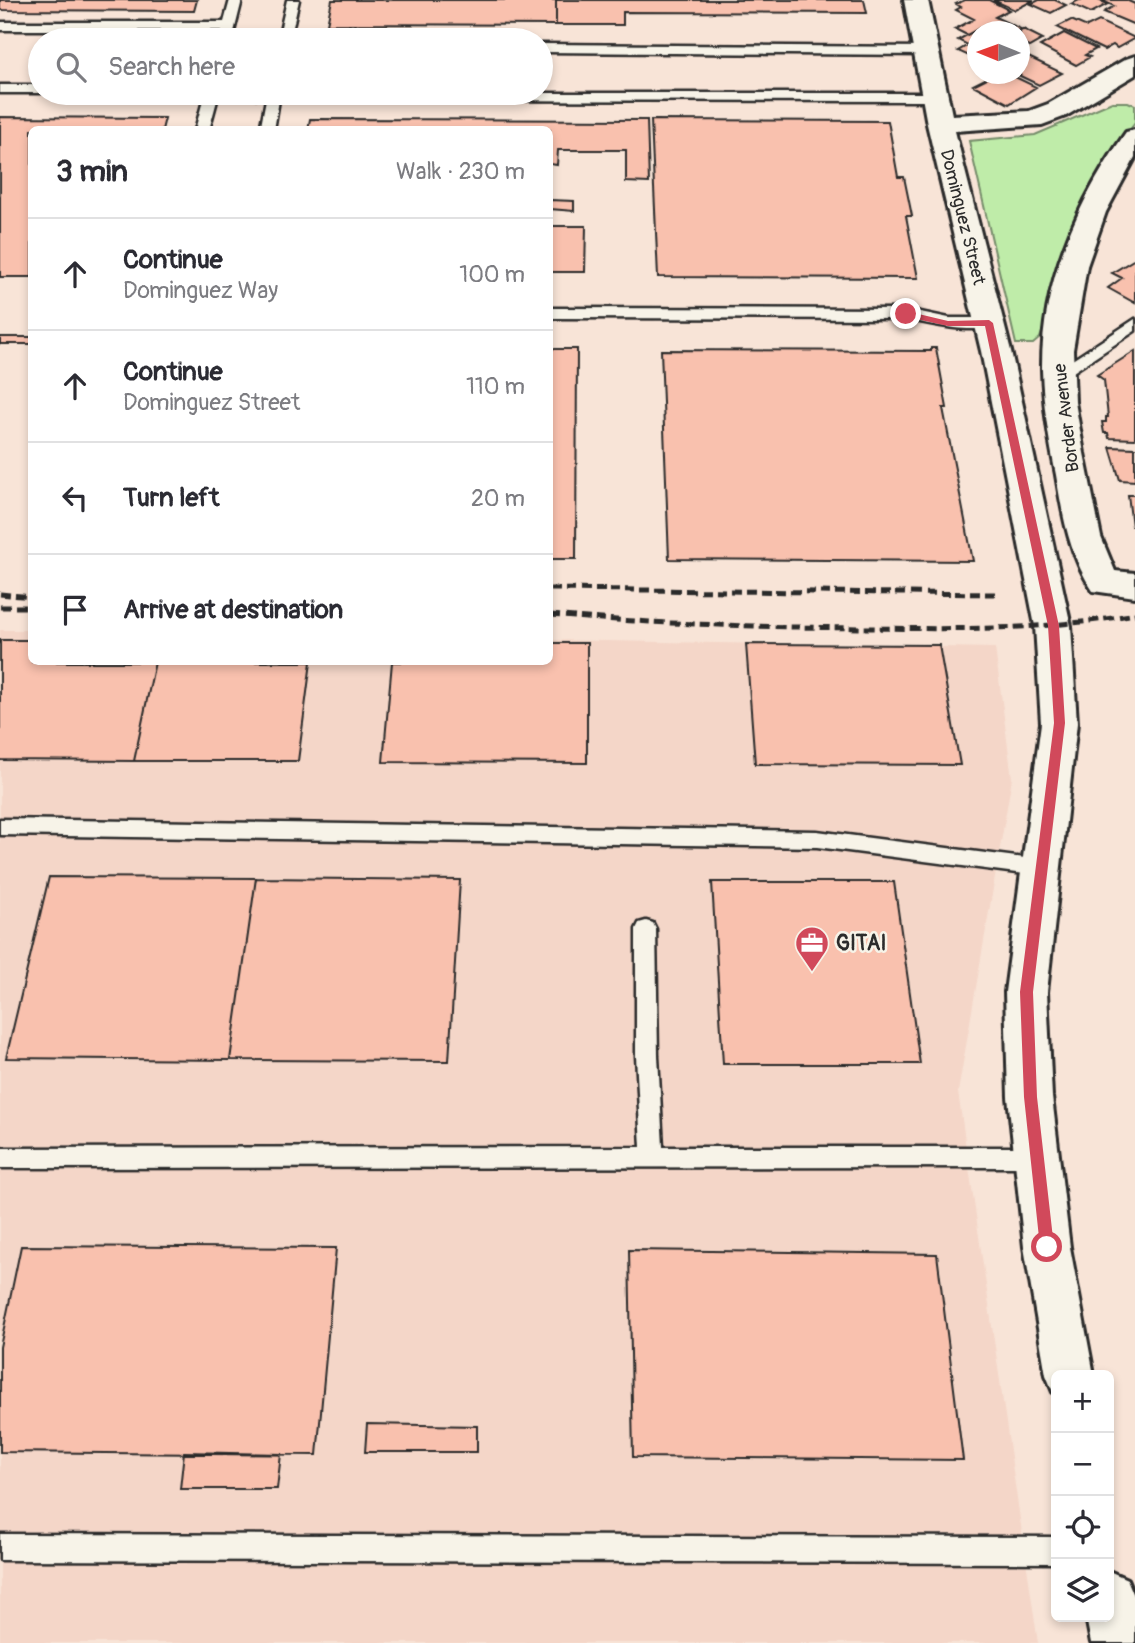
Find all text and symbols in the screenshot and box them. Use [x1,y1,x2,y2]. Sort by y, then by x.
north arrow [967,21,1030,84]
search box [28,28,553,105]
icon: search [52,48,90,86]
text: Search here [108,51,235,83]
street label: Dominguez Street [935,147,991,288]
text: 3 min [56,153,128,190]
text: Walk · 230 m [396,157,525,186]
text: Continue [123,244,223,276]
icon: ahead [56,255,94,293]
text: 100 m [459,260,525,289]
text: Dominguez Way [123,276,278,305]
route end [890,298,921,329]
text: Continue [123,356,223,388]
street label: Border Avenue [1048,362,1085,474]
icon: ahead [56,367,94,405]
text: 110 m [466,372,525,401]
text: Dominguez Street [123,388,300,417]
icon: left [56,479,94,517]
text: Turn left [123,482,219,514]
text: 20 m [471,484,525,513]
icon: arrive [56,591,94,629]
text: Arrive at destination [123,594,343,626]
office icon: GITAI [793,924,831,973]
place label: GITAI [836,930,886,957]
route start [1031,1231,1062,1262]
map controls [1051,1370,1114,1622]
button: + [1051,1370,1114,1433]
button: − [1051,1433,1114,1496]
button: locate [1051,1496,1114,1559]
button: layers [1051,1559,1114,1622]

